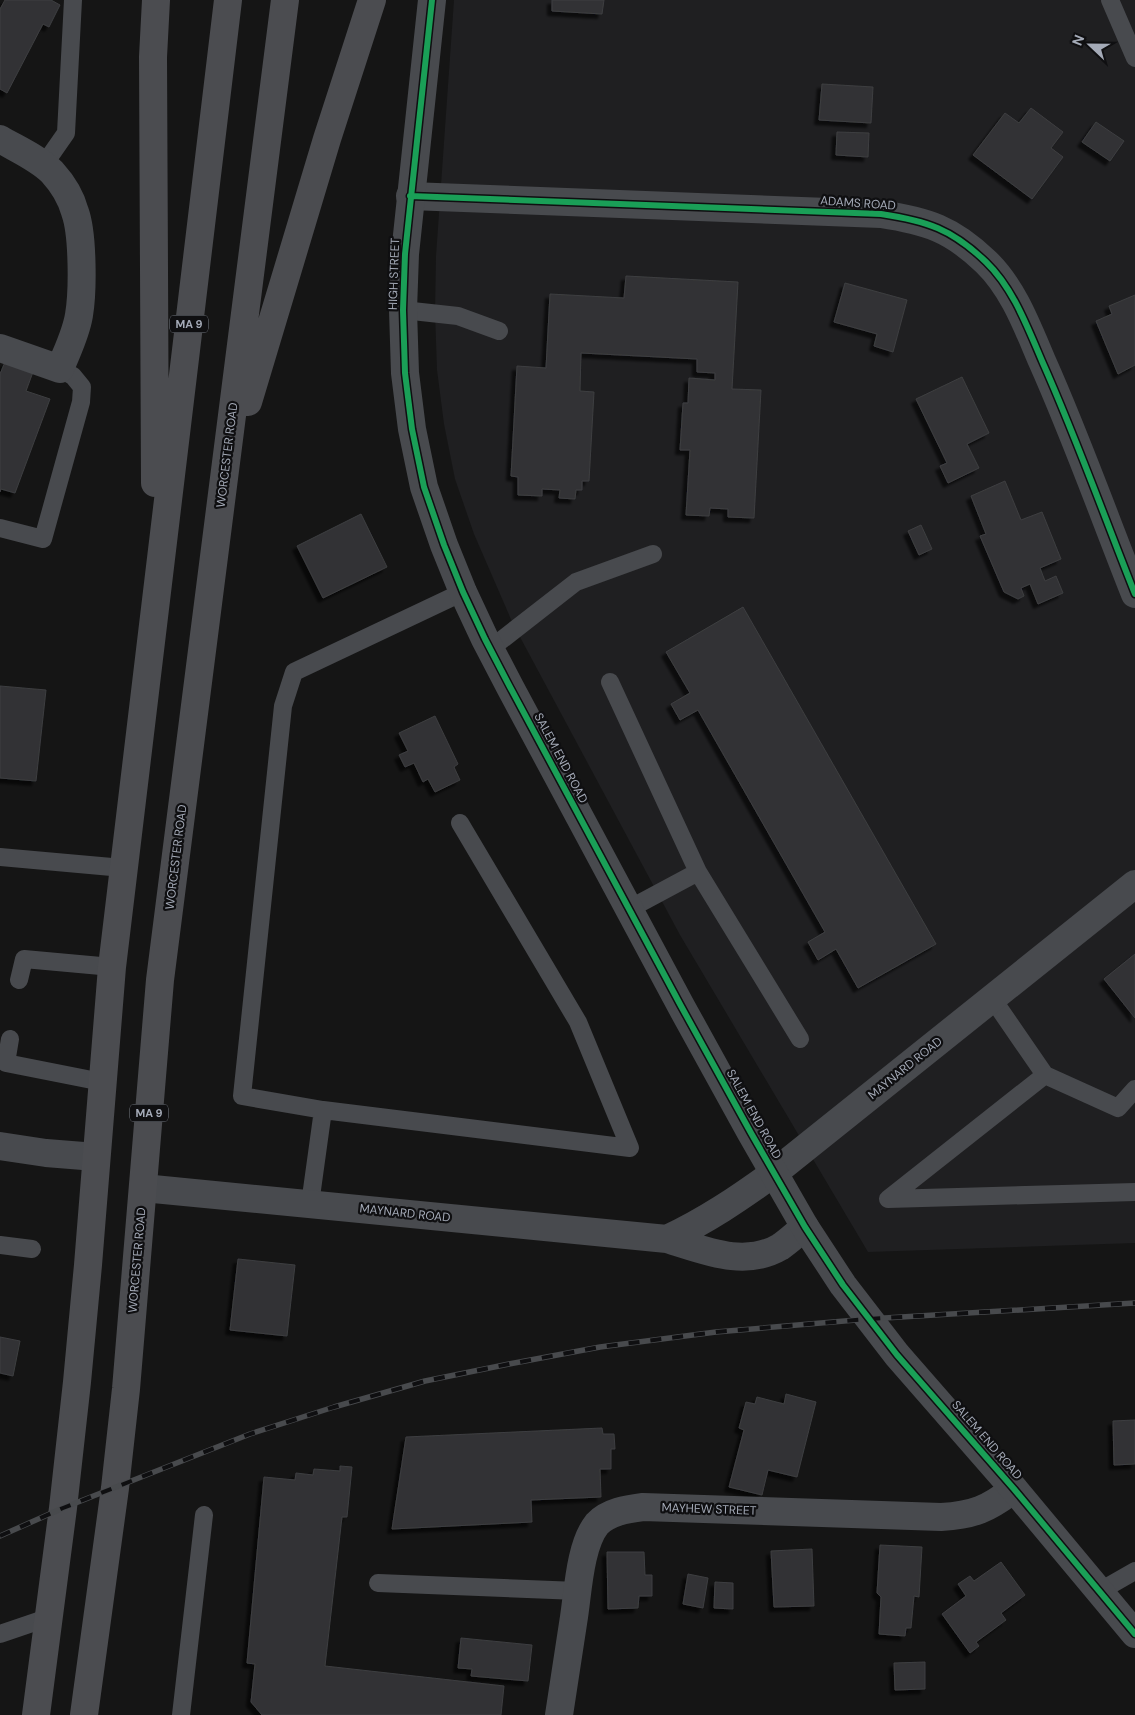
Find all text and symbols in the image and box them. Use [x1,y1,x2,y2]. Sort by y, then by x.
north arrow [1065,20,1115,70]
text: N [1068,32,1088,48]
street label: ADAMS ROAD [820,192,896,214]
street label: HIGH STREET [385,237,403,310]
road number: MA 9 [170,316,208,332]
street label: WORCESTER ROAD [213,402,241,508]
street label: SALEM END ROAD [530,710,592,806]
street label: WORCESTER ROAD [162,804,190,910]
street label: MAYNARD ROAD [865,1033,945,1103]
street label: SALEM END ROAD [723,1066,785,1162]
road number: MA 9 [130,1104,168,1122]
street label: MAYNARD ROAD [359,1200,451,1226]
street label: WORCESTER ROAD [124,1207,150,1313]
street label: SALEM END ROAD [948,1397,1026,1483]
street label: MAYHEW STREET [661,1499,757,1519]

